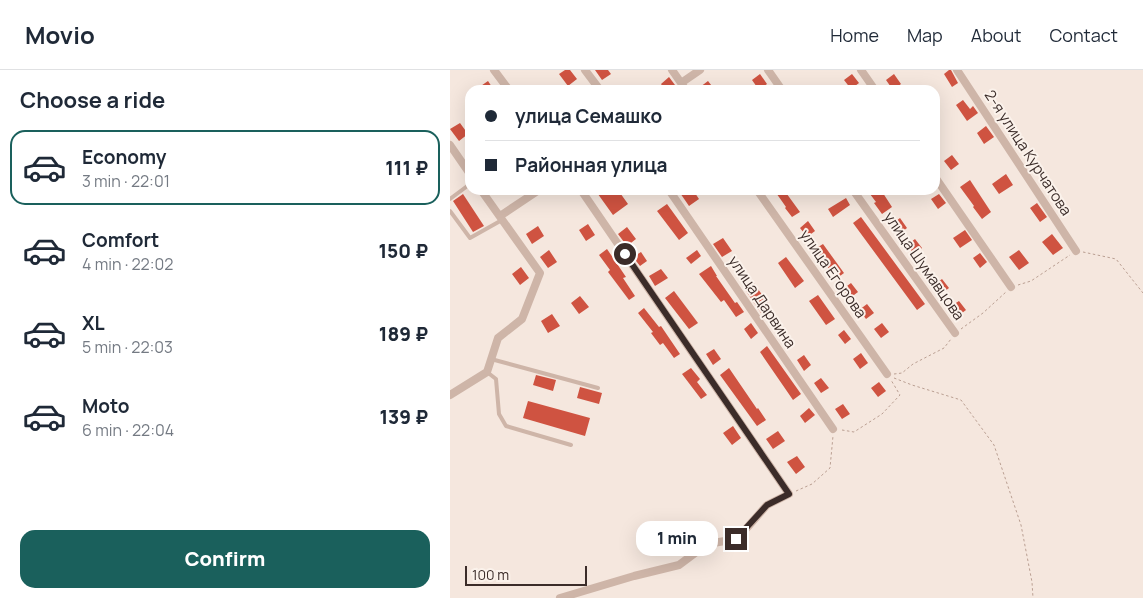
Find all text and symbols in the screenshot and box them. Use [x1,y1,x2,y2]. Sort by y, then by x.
text: Movio [25,18,95,51]
text: Home [830,23,879,47]
text: Map [907,23,943,47]
text: About [971,23,1021,47]
text: Contact [1049,23,1118,47]
text: Choose a ride [20,85,165,115]
street label: 2-я улица Курчатова [980,86,1077,220]
text: улица Семашко [515,103,662,129]
text: Economy [82,144,166,170]
icon: car [22,145,67,190]
text: Районная улица [515,152,668,178]
text: 111 ₽ [385,155,428,181]
text: 3 min · 22:01 [82,170,170,192]
street label: улица Шумавцова [879,207,970,324]
street label: улица Егорова [795,225,872,322]
text: Comfort [82,227,159,253]
icon: car [22,228,67,273]
text: 150 ₽ [378,238,428,264]
route start [614,243,636,265]
street label: улица Дарвина [724,251,801,352]
text: 4 min · 22:02 [82,253,173,275]
text: XL [82,310,105,336]
icon: car [22,311,67,356]
text: 189 ₽ [379,321,428,347]
text: 5 min · 22:03 [82,336,173,358]
text: Moto [82,393,129,419]
icon: car [22,394,67,439]
text: 139 ₽ [379,404,428,430]
text: 6 min · 22:04 [82,419,174,441]
callout: 1 min [636,522,718,556]
text: 1 min [657,527,697,549]
route end [725,528,747,550]
button: Confirm [20,530,430,588]
scale bar [465,563,588,586]
text: 100 m [472,565,509,584]

